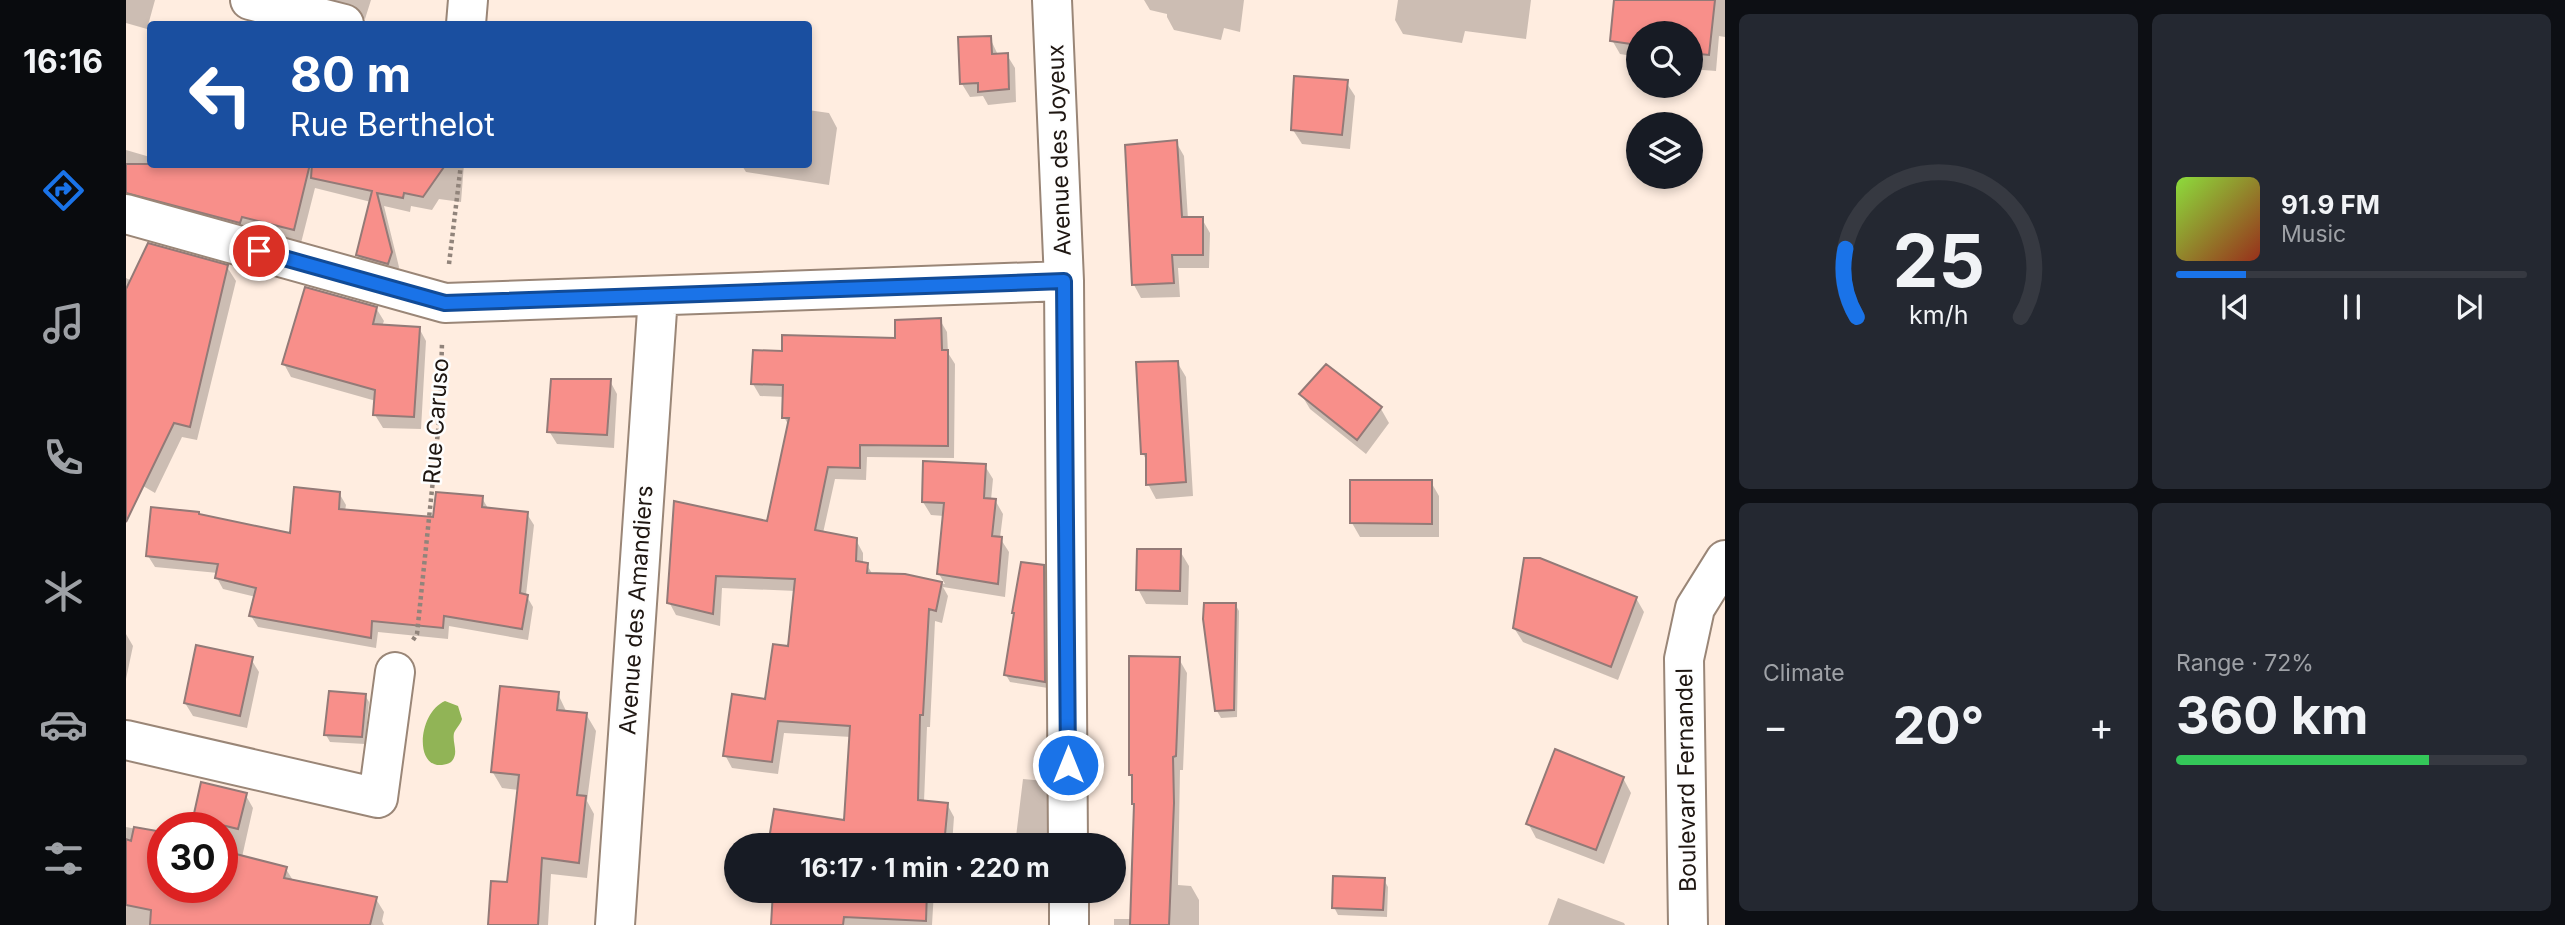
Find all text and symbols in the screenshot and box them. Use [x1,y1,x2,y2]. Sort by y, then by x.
map controls [1626,21,1703,189]
button: search [1626,21,1703,98]
text: 16:16 [23,42,103,81]
street label: Avenue des Joyeux [1041,44,1077,256]
text: 80 m [290,45,411,104]
icon: left [175,49,266,140]
text: Rue Berthelot [290,105,495,144]
button: layers [1626,112,1703,189]
icon: directions [39,166,88,215]
text: 91.9 FM [2281,189,2380,220]
text: 25 [1892,217,1985,306]
text: Music [2281,220,2346,248]
pin [229,221,289,281]
icon: arrive [240,232,278,270]
icon: previous [2216,288,2254,326]
icon: pause [2333,288,2371,326]
icon: next [2450,288,2488,326]
icon: music [39,299,88,348]
text: km/h [1909,300,1968,330]
street label: Rue Caruso [418,357,454,485]
icon: phone [39,433,88,482]
street label: Avenue des Amandiers [613,484,659,736]
icon: climate [39,567,88,616]
text: Range · 72% [2176,649,2314,677]
text: Climate [1763,659,1845,687]
street label: Boulevard Fernandel [1670,668,1702,892]
text: 360 km [2176,684,2368,747]
text: 20° [1893,694,1984,757]
icon: car [39,700,88,749]
text: − [1763,703,1788,749]
text: + [2089,703,2114,749]
position arrow [1031,728,1105,802]
speed limit sign: 30 [147,812,238,903]
icon: filters [39,834,88,883]
text: 16:17 · 1 min · 220 m [800,852,1050,883]

